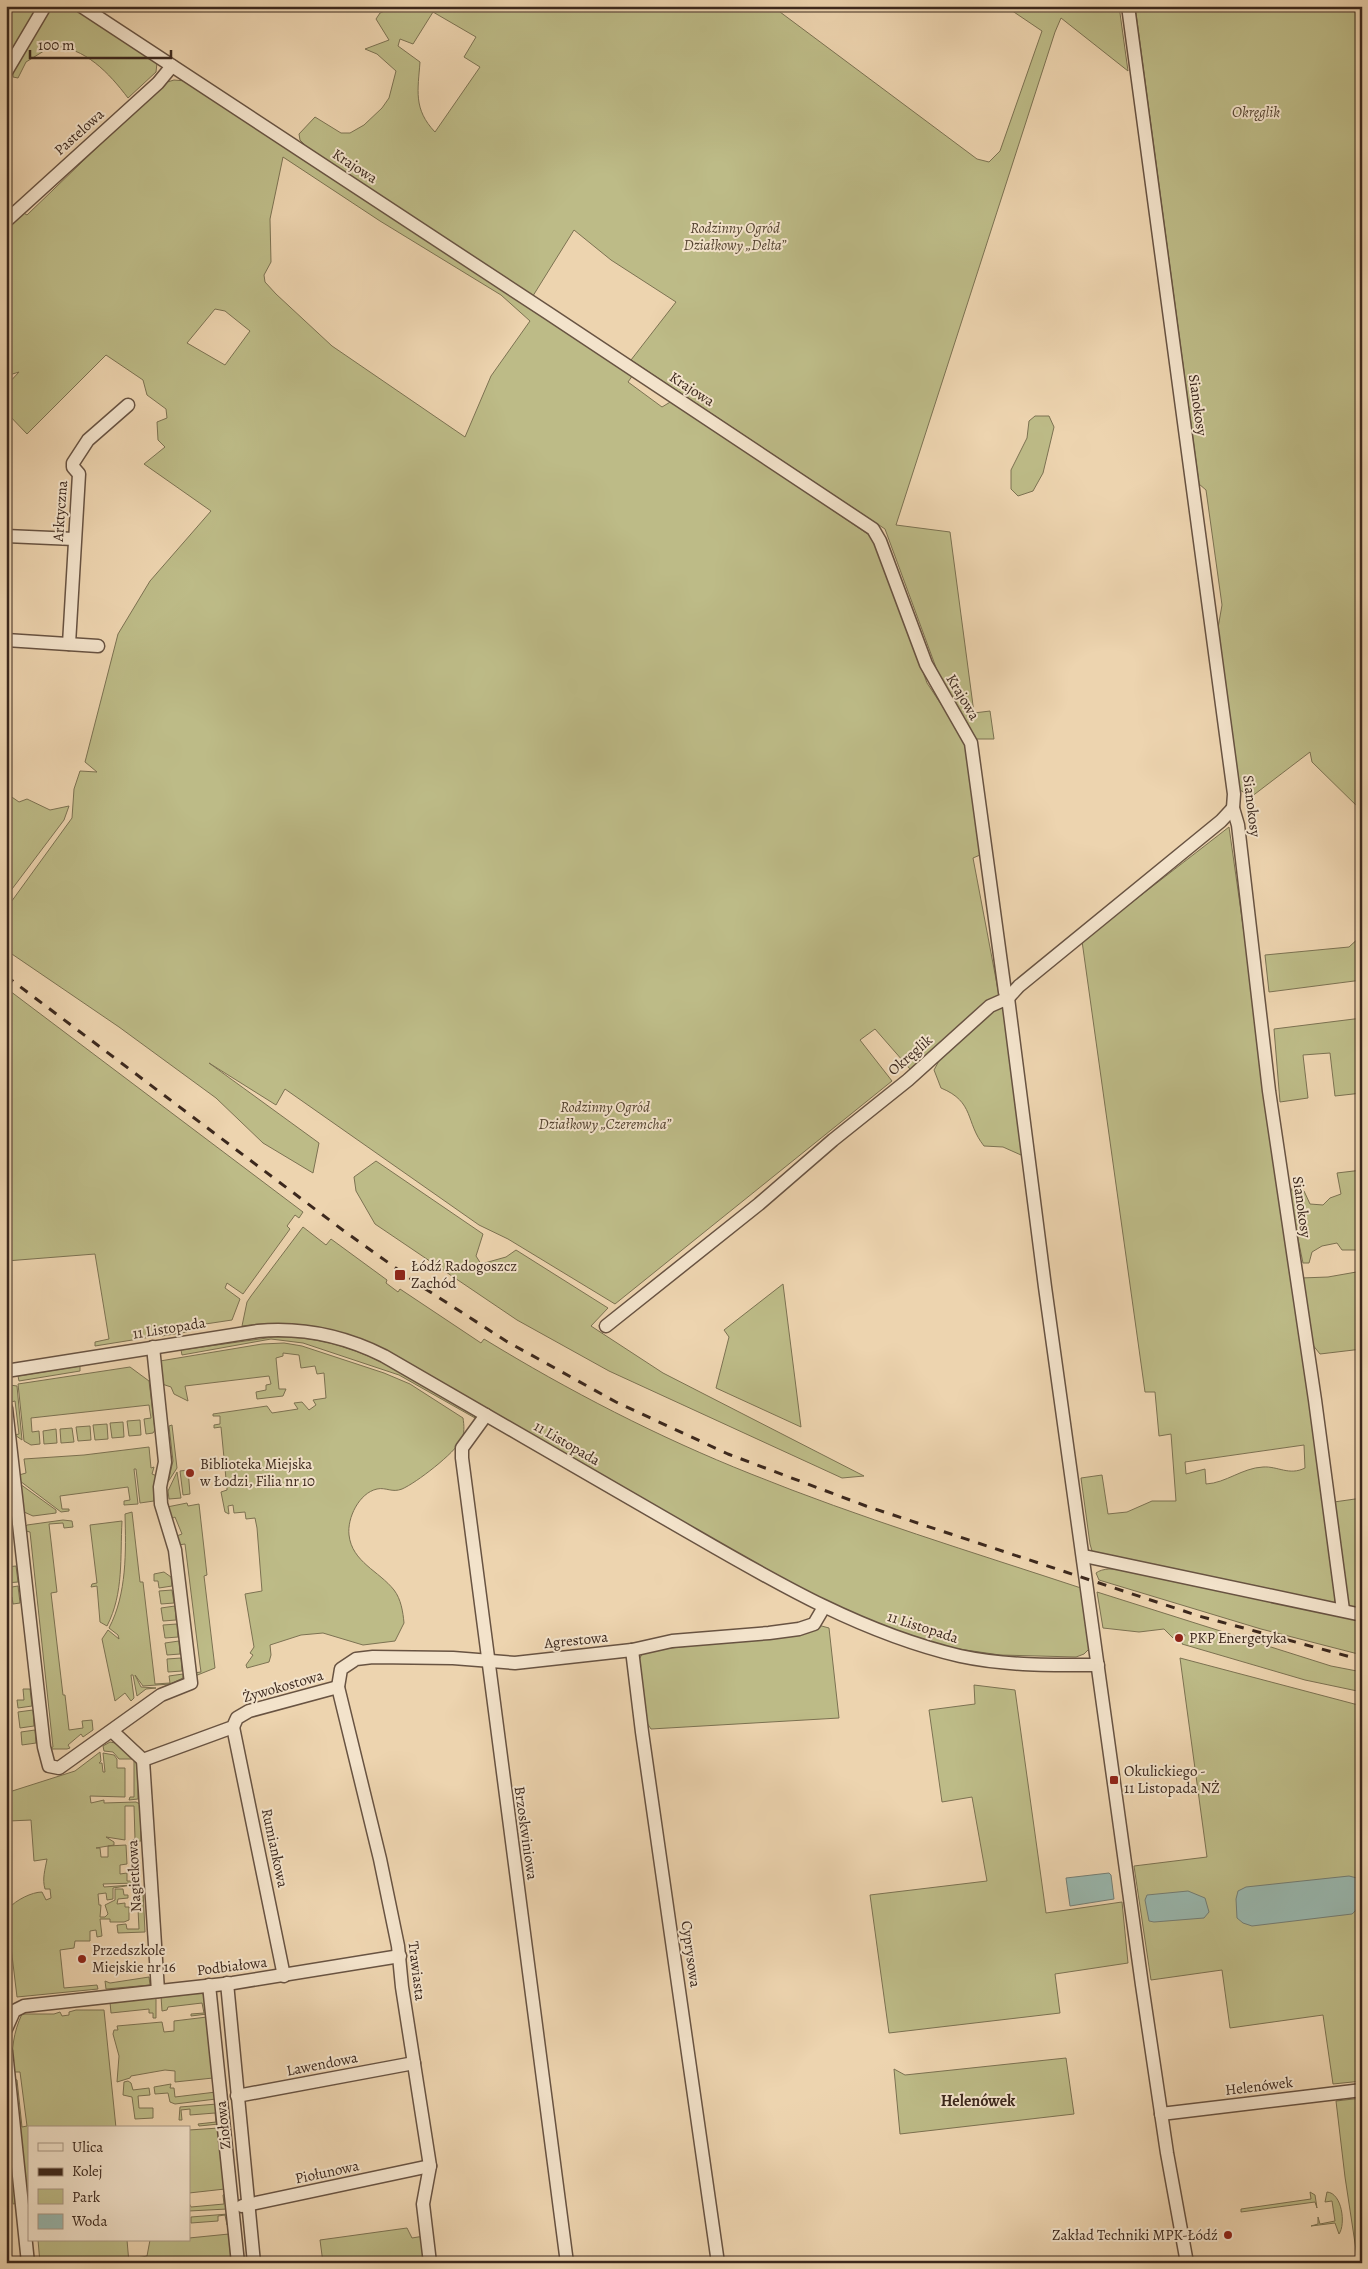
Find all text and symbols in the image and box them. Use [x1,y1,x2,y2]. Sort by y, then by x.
scale bar [30,28,171,60]
text: 100 m [38,35,75,55]
park label: Okręglik [1232,102,1280,122]
street label: Pastelowa [50,104,108,160]
street label: Krajowa [328,144,382,188]
park label: Rodzinny Ogród Działkowy „Delta” [684,218,787,255]
street label: Krajowa [665,367,719,411]
street label: Sianokosy [1184,373,1212,437]
street label: Arktyczna [48,480,72,543]
street label: Krajowa [941,670,985,724]
street label: Sianokosy [1238,774,1266,838]
street label: Okręglik [883,1030,937,1080]
park label: Rodzinny Ogród Działkowy „Czeremcha” [539,1097,672,1134]
street label: Sianokosy [1288,1175,1316,1239]
place label: Łódź Radogoszcz Zachód [411,1256,517,1293]
marker: Łódź Radogoszcz Zachód [393,1268,407,1282]
street label: 11 Listopada [131,1312,207,1344]
street label: 11 Listopada [530,1416,604,1470]
place label: Biblioteka Miejska w Łodzi, Filia nr 10 [199,1454,315,1491]
marker: Biblioteka Miejska w Łodzi, Filia nr 10 [184,1467,196,1479]
street label: 11 Listopada [885,1606,961,1648]
street label: Agrestowa [542,1627,609,1653]
place label: PKP Energetyka [1189,1628,1287,1648]
marker: PKP Energetyka [1173,1632,1185,1644]
street label: Żywokostowa [240,1665,326,1707]
place label: Okulickiego - 11 Listopada NŻ [1124,1761,1220,1798]
marker: Okulickiego - 11 Listopada NŻ [1108,1774,1120,1786]
street label: Brzoskwiniowa [510,1785,542,1881]
street label: Rumiankowa [257,1807,293,1889]
street label: Nagietkowa [122,1839,146,1913]
street label: Cyprysowa [676,1919,706,1989]
place label: Przedszkole Miejskie nr 16 [92,1940,176,1977]
street label: Trawiasta [403,1940,431,2002]
street label: Podbiałowa [196,1952,268,1980]
marker: Przedszkole Miejskie nr 16 [76,1953,88,1965]
street label: Lawendowa [285,2047,359,2081]
street label: Helenówek [1224,2072,1295,2100]
district label: Helenówek [941,2090,1016,2112]
street label: Ziołowa [211,2100,235,2150]
legend [28,2126,190,2242]
text: Ulica [72,2137,103,2157]
street label: Piołunowa [293,2155,361,2189]
text: Kolej [72,2161,103,2181]
text: Park [72,2187,101,2207]
text: Woda [71,2211,107,2231]
place label: Zakład Techniki MPK-Łódź [1052,2225,1218,2245]
marker: Zakład Techniki MPK-Łódź [1222,2229,1234,2241]

